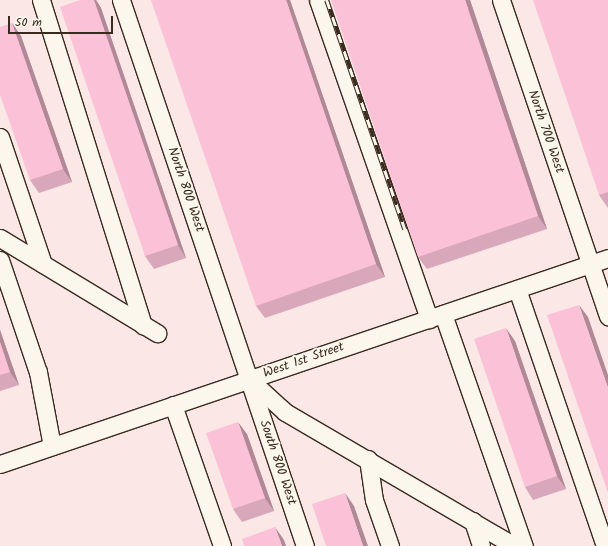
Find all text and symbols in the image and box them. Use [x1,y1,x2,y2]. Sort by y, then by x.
scale bar [10,8,115,34]
text: 50 m [15,13,42,32]
street label: North 700 West [523,88,567,176]
street label: North 800 West [163,145,207,235]
street label: West 1st Street [261,340,347,382]
street label: South 800 West [255,418,299,508]

